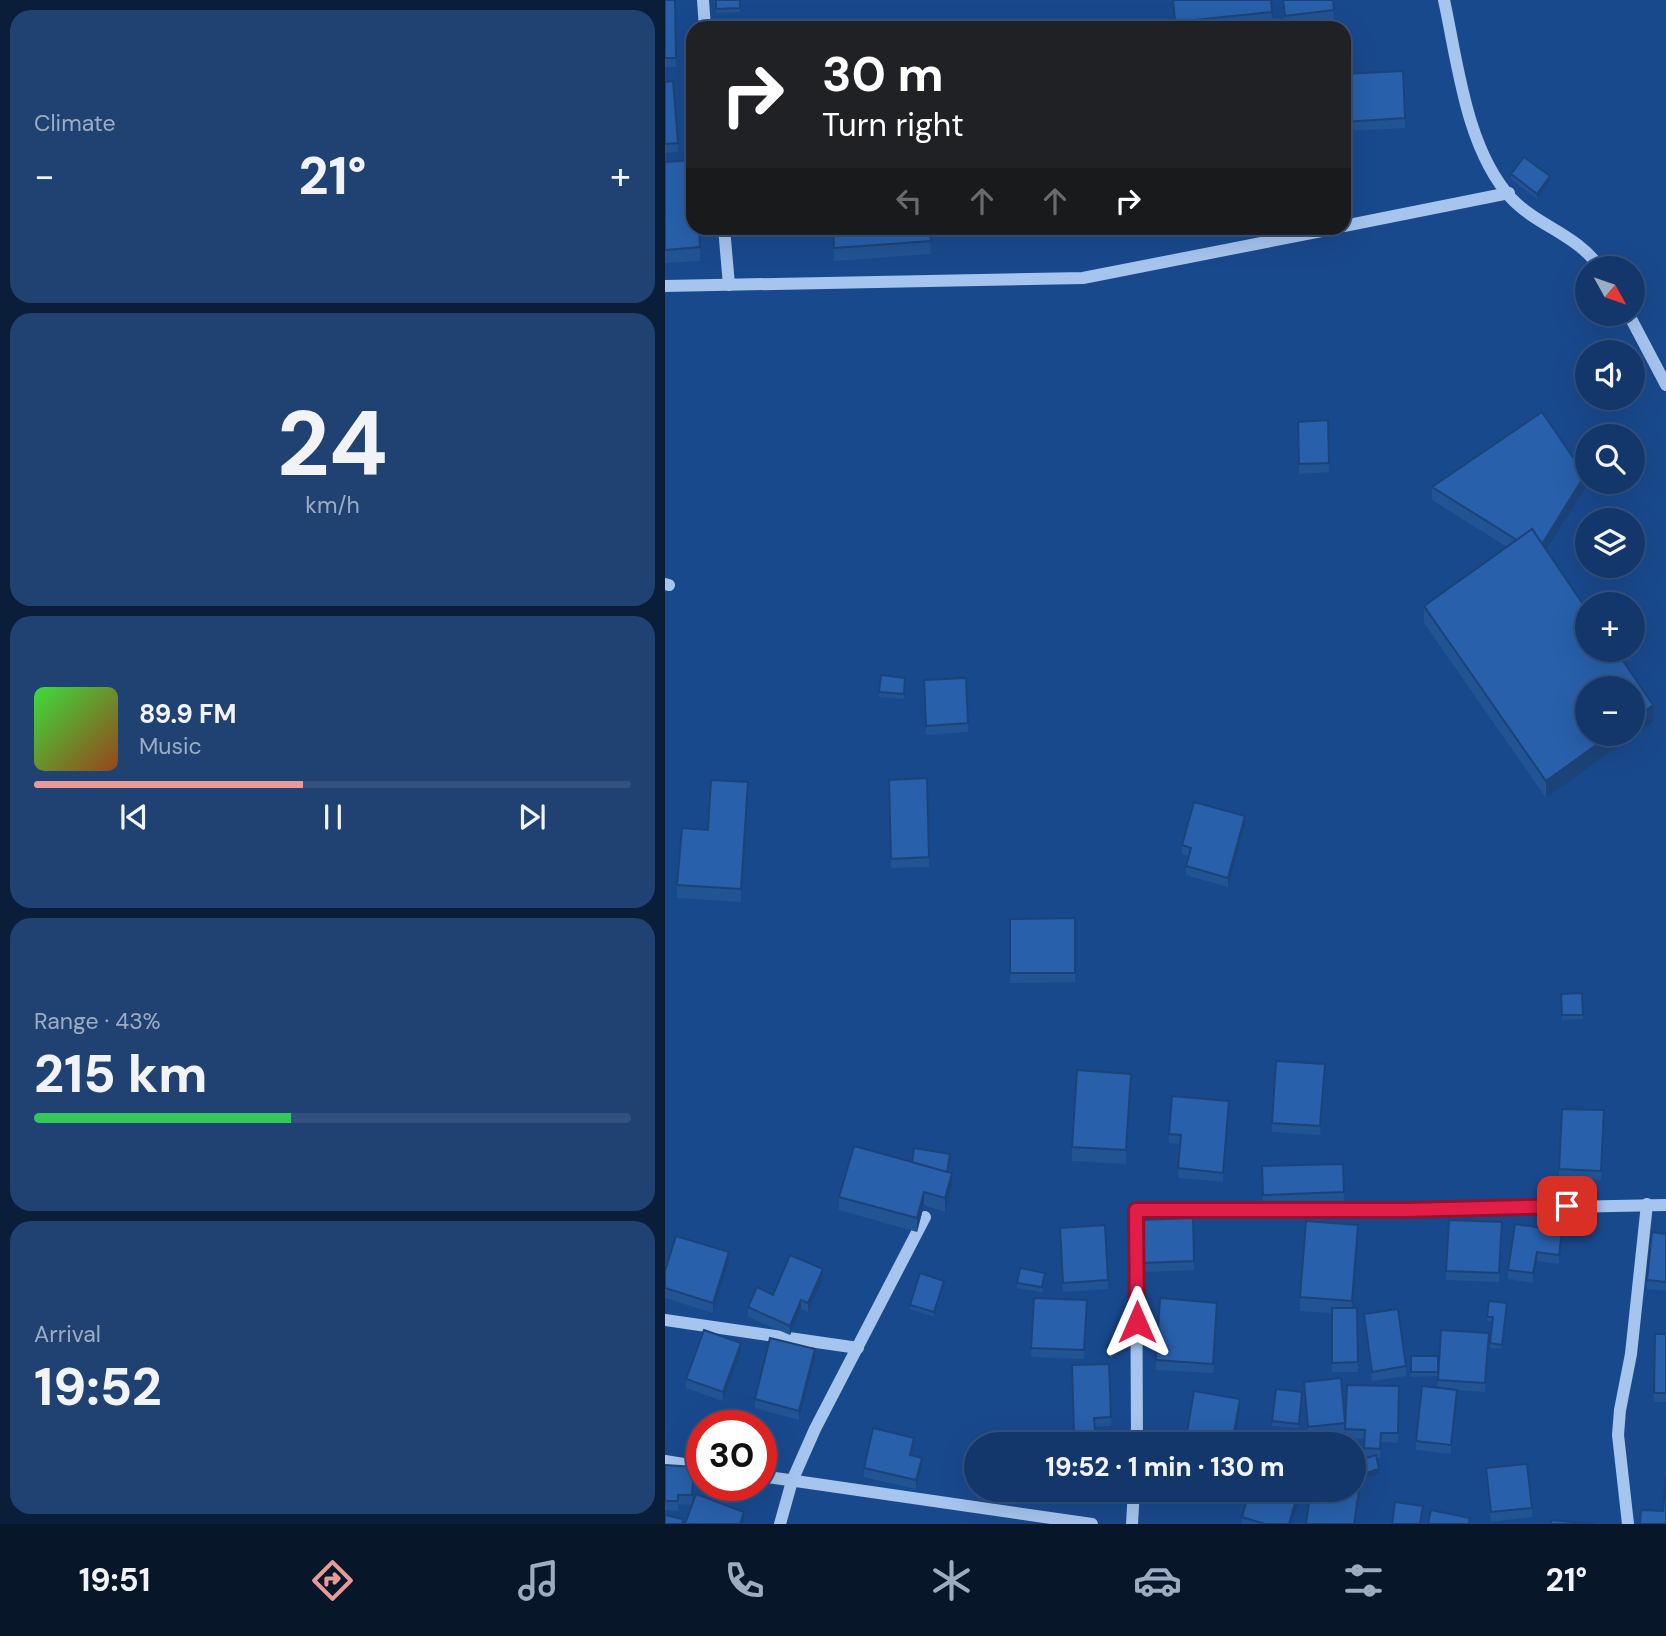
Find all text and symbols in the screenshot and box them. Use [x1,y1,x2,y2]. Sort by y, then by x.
text: 30 m [822,42,944,106]
icon: right [707,49,798,140]
text: Turn right [822,104,964,146]
text: Climate [34,108,116,138]
text: 21° [298,142,367,210]
text: − [34,151,55,201]
text: + [610,151,631,201]
icon: left [890,182,928,220]
icon: ahead [963,182,1001,220]
icon: ahead [1036,182,1074,220]
icon: right [1109,182,1147,220]
north arrow [1575,256,1645,326]
map controls [1575,256,1645,746]
button: sound [1575,340,1645,410]
text: 24 [277,385,388,503]
button: search [1575,424,1645,494]
text: km/h [305,490,360,520]
button: layers [1575,508,1645,578]
button: + [1575,592,1645,662]
button: − [1575,676,1645,746]
text: 89.9 FM [139,697,236,731]
text: Music [139,731,202,761]
icon: previous [115,798,153,836]
icon: pause [314,798,352,836]
icon: next [513,798,551,836]
text: Range · 43% [34,1006,161,1036]
text: 215 km [34,1040,207,1108]
pin [1537,1176,1597,1236]
icon: arrive [1548,1187,1586,1225]
position arrow [1100,1285,1174,1359]
text: Arrival [34,1319,101,1349]
text: 19:52 [34,1353,162,1421]
speed limit sign: 30 [686,1410,777,1501]
text: 19:52 · 1 min · 130 m [1045,1450,1285,1484]
icon: directions [308,1556,357,1605]
icon: music [514,1556,563,1605]
icon: phone [720,1556,769,1605]
icon: climate [927,1556,976,1605]
icon: car [1133,1556,1182,1605]
icon: filters [1339,1556,1388,1605]
text: 19:51 [79,1559,150,1601]
text: 21° [1546,1559,1587,1601]

